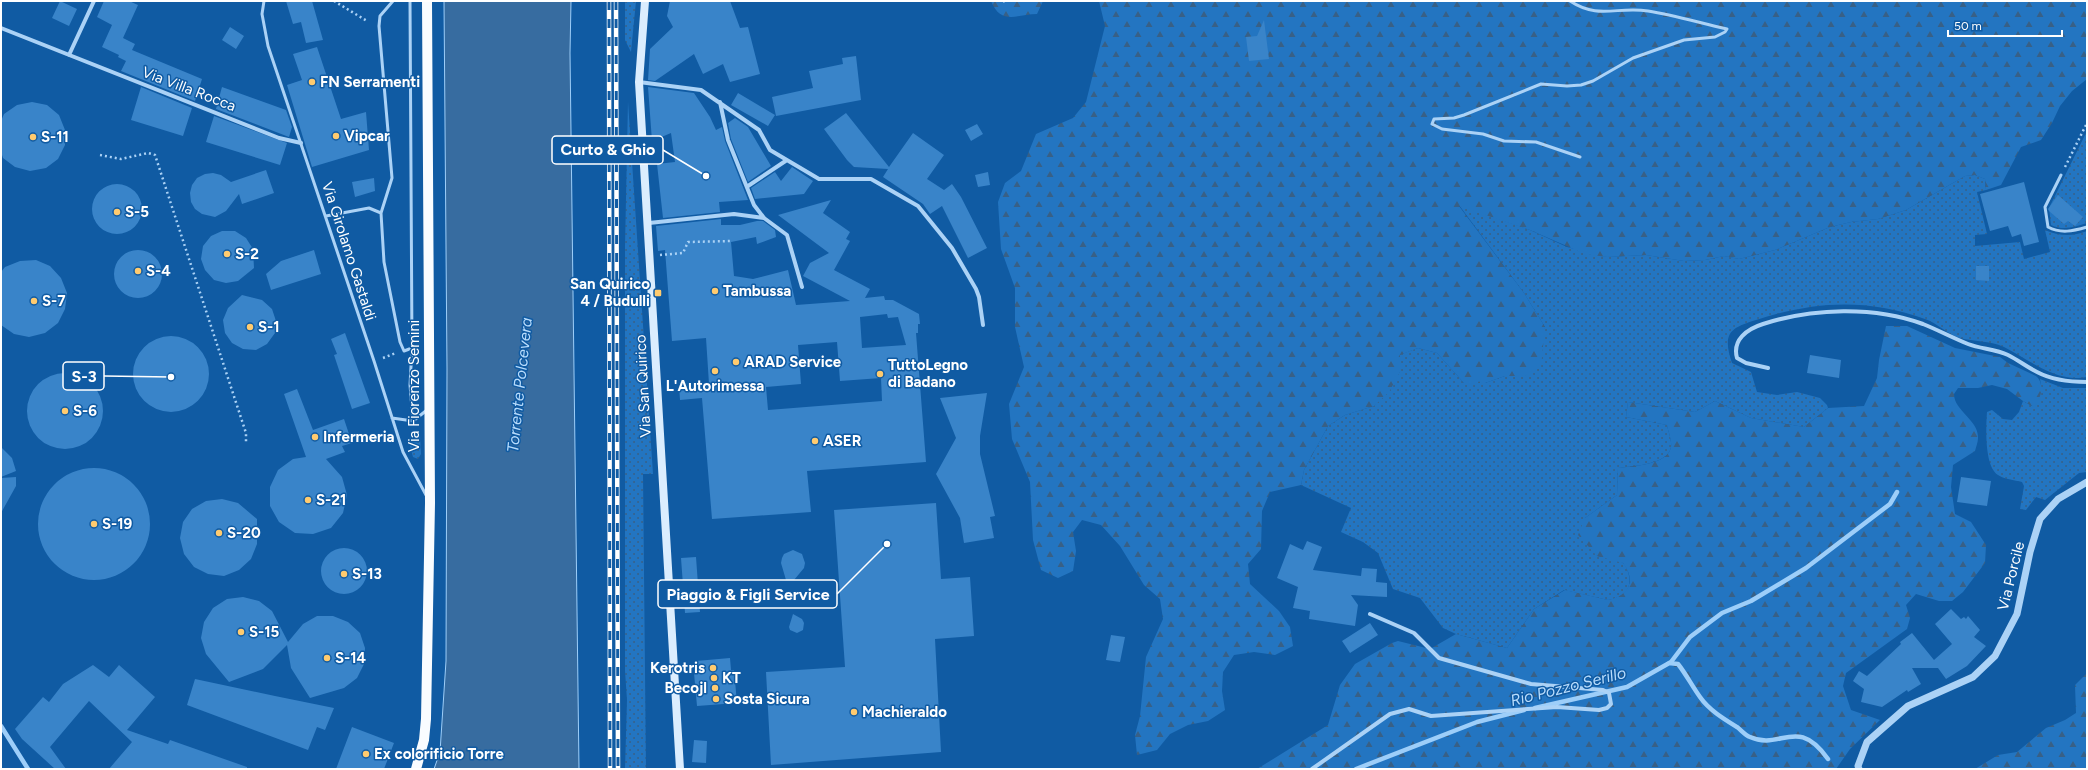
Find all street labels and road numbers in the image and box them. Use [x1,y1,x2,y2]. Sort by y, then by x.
street label: Via Villa Rocca [140,63,238,115]
street label: Via Girolamo Gastaldi [318,179,380,323]
street label: Via Fiorenzo Semini [405,320,423,452]
street label: Via San Quirico [631,334,655,438]
street label: Via Porcile [1994,540,2028,612]

